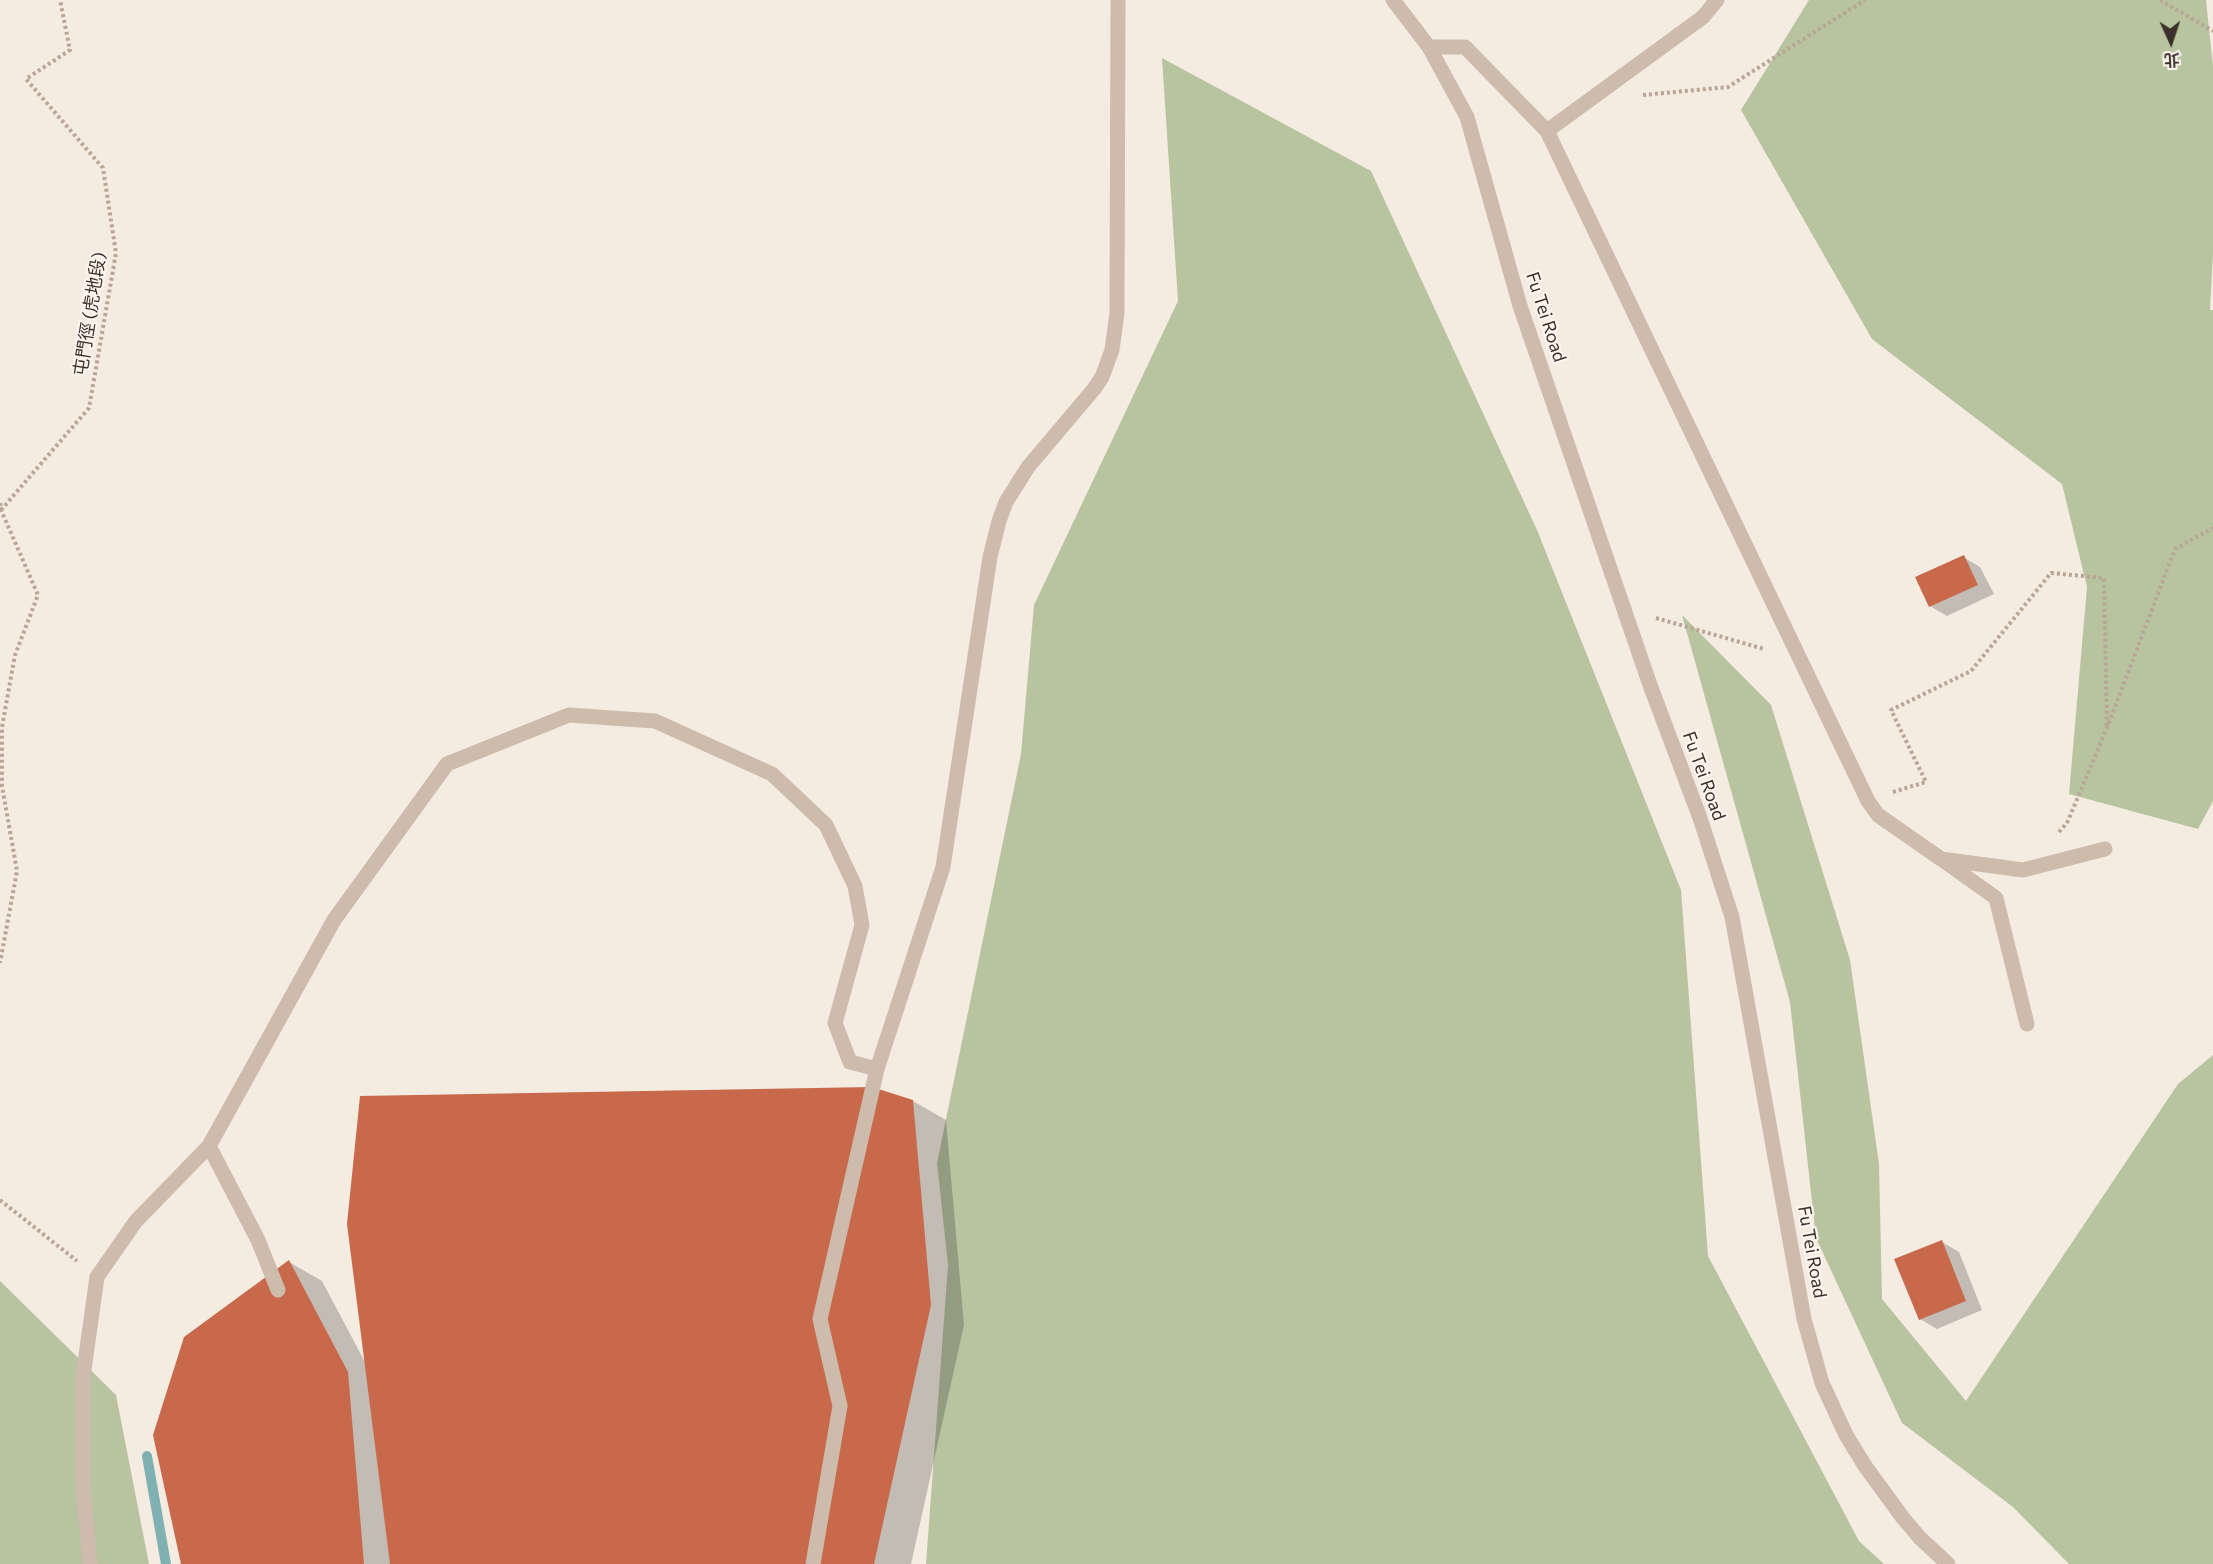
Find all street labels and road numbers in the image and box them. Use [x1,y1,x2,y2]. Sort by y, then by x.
street label: 屯門徑 (虎地段) [70,250,110,378]
street label: Fu Tei Road [1521,269,1571,365]
street label: Fu Tei Road [1678,728,1730,824]
street label: Fu Tei Road [1793,1204,1831,1300]

